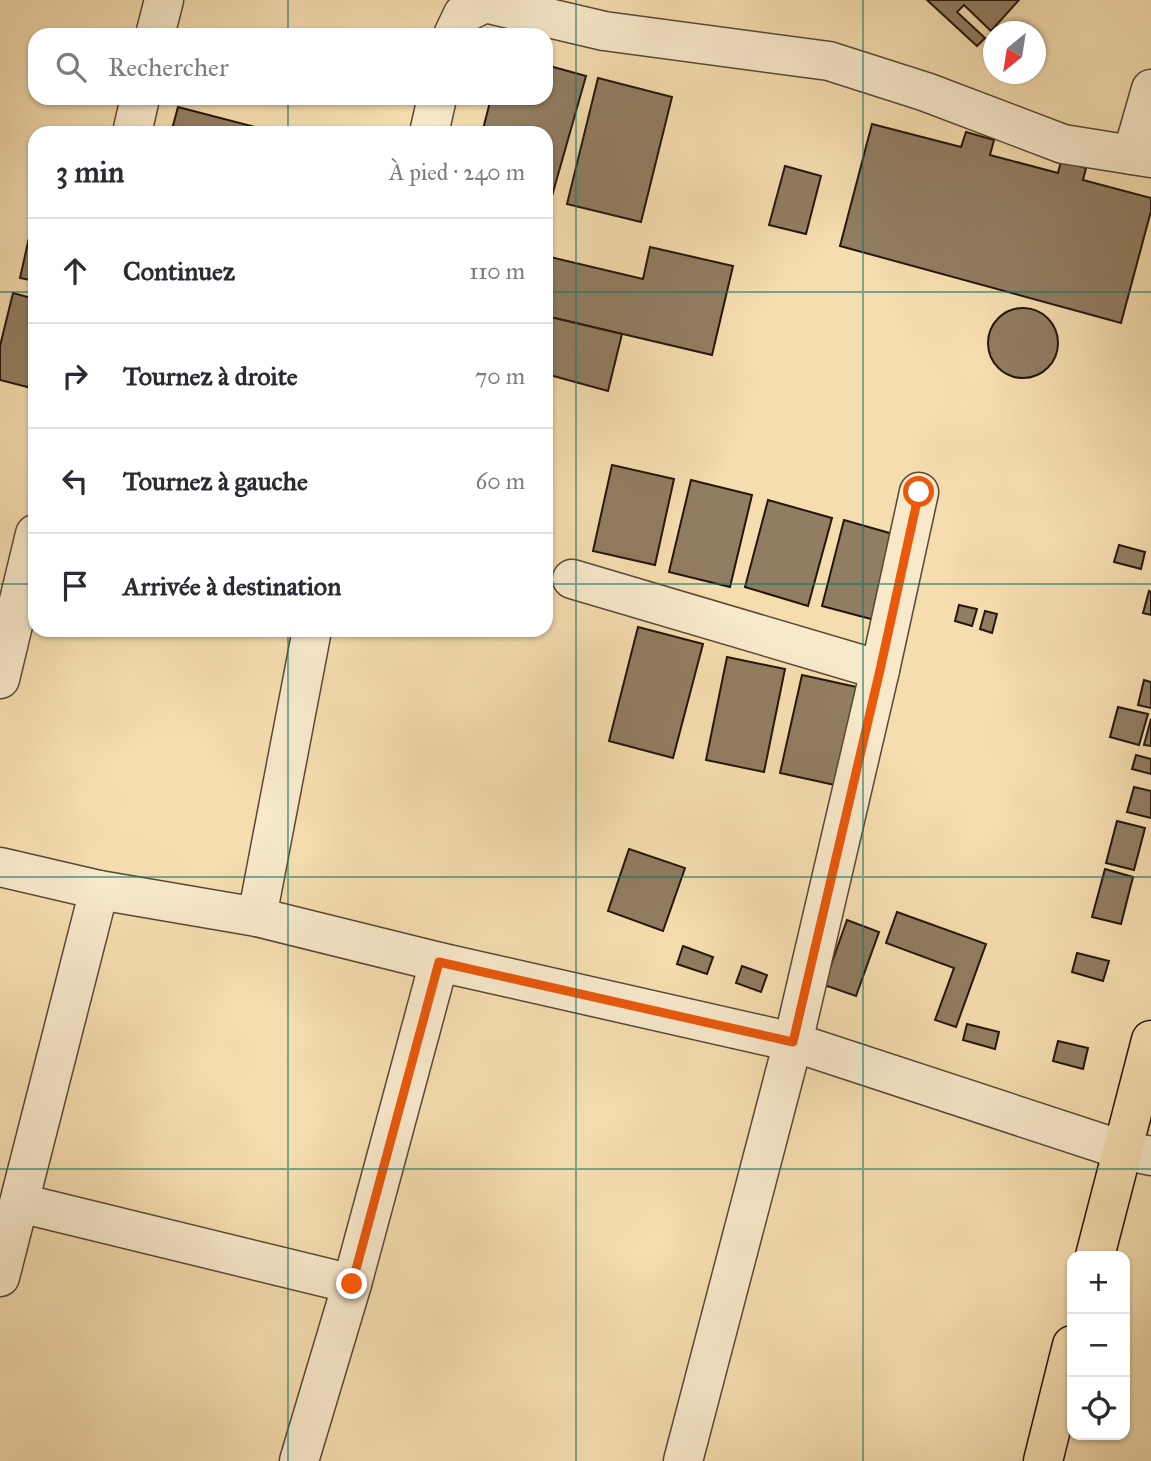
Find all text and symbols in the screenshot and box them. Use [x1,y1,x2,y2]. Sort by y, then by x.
north arrow [983,21,1046,84]
search box [28,28,553,105]
icon: search [52,48,90,86]
text: Rechercher [108,51,229,83]
text: 3 min [56,154,124,190]
text: À pied · 240 m [389,158,525,186]
icon: ahead [56,252,94,290]
text: Continuez [123,255,235,287]
text: 110 m [469,257,525,285]
icon: right [56,357,94,395]
text: Tournez à droite [123,360,298,392]
text: 70 m [475,362,525,390]
icon: left [56,462,94,500]
text: Tournez à gauche [123,465,308,497]
text: 60 m [476,467,525,495]
route start [903,476,934,507]
icon: arrive [56,567,94,605]
text: Arrivée à destination [123,570,341,602]
map controls [1067,1251,1130,1440]
button: + [1067,1251,1130,1314]
route end [336,1268,367,1299]
button: − [1067,1314,1130,1377]
button: locate [1067,1377,1130,1440]

